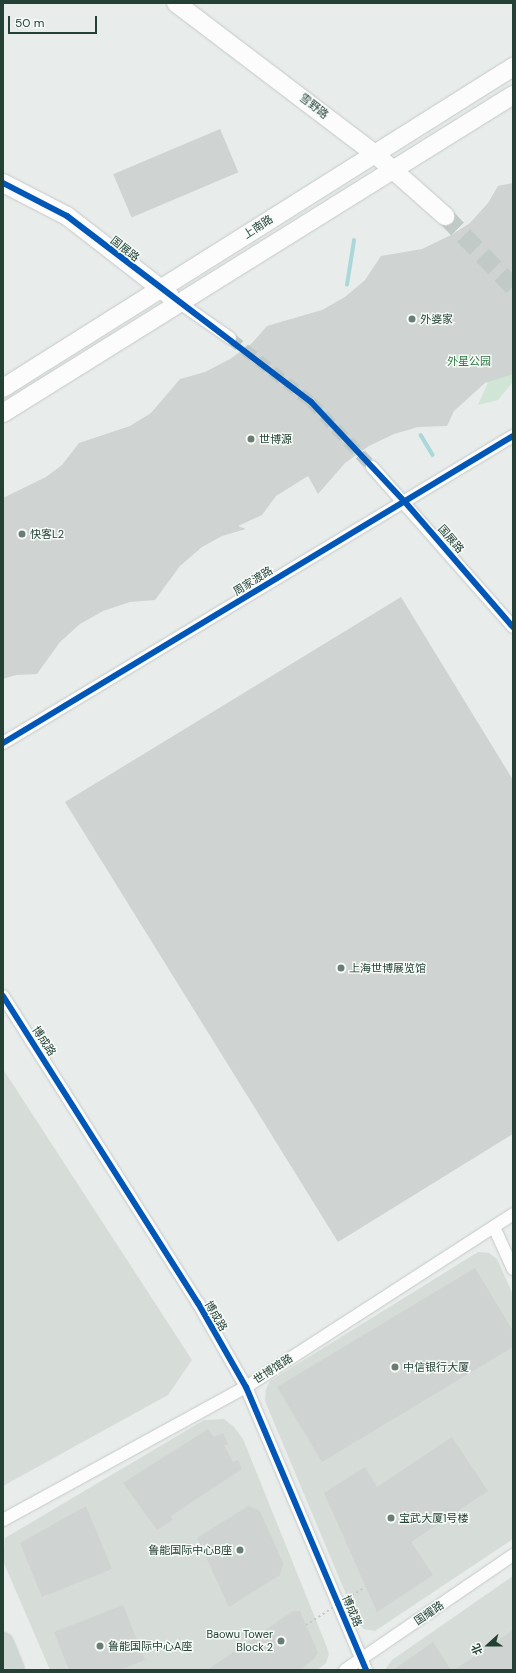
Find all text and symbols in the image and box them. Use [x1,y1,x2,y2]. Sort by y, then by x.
scale bar [10,8,99,34]
text: 50 m [15,15,44,31]
street label: 雪野路 [297,91,331,121]
street label: 上南路 [241,212,275,242]
street label: 国展路 [108,234,142,264]
place label: 外婆家 [420,312,453,326]
marker: 外婆家 [407,314,417,324]
park label: 外星公园 [447,354,491,368]
place label: 世博源 [259,432,292,446]
marker: 世博源 [246,434,256,444]
street label: 国展路 [435,522,467,556]
place label: 快客L2 [30,527,64,541]
marker: 快客L2 [17,529,27,539]
street label: 周家渡路 [231,564,275,598]
place label: 上海世博展览馆 [349,961,426,975]
marker: 上海世博展览馆 [336,963,346,973]
street label: 博成路 [29,1024,59,1058]
street label: 博成路 [202,1298,230,1334]
street label: 世博馆路 [251,1351,295,1387]
place label: 中信银行大厦 [403,1360,469,1374]
marker: 中信银行大厦 [390,1362,400,1372]
place label: 宝武大厦1号楼 [399,1511,468,1525]
marker: 宝武大厦1号楼 [386,1513,396,1523]
place label: 鲁能国际中心B座 [148,1543,232,1557]
marker: 鲁能国际中心B座 [235,1545,245,1555]
street label: 博成路 [339,1593,365,1629]
street label: 国耀路 [412,1598,446,1628]
north arrow [468,1625,508,1665]
place label: Baowu Tower Block 2 [206,1628,273,1654]
marker: Baowu Tower Block 2 [276,1636,286,1646]
place label: 鲁能国际中心A座 [108,1639,192,1653]
marker: 鲁能国际中心A座 [95,1641,105,1651]
text: 北 [468,1642,485,1657]

